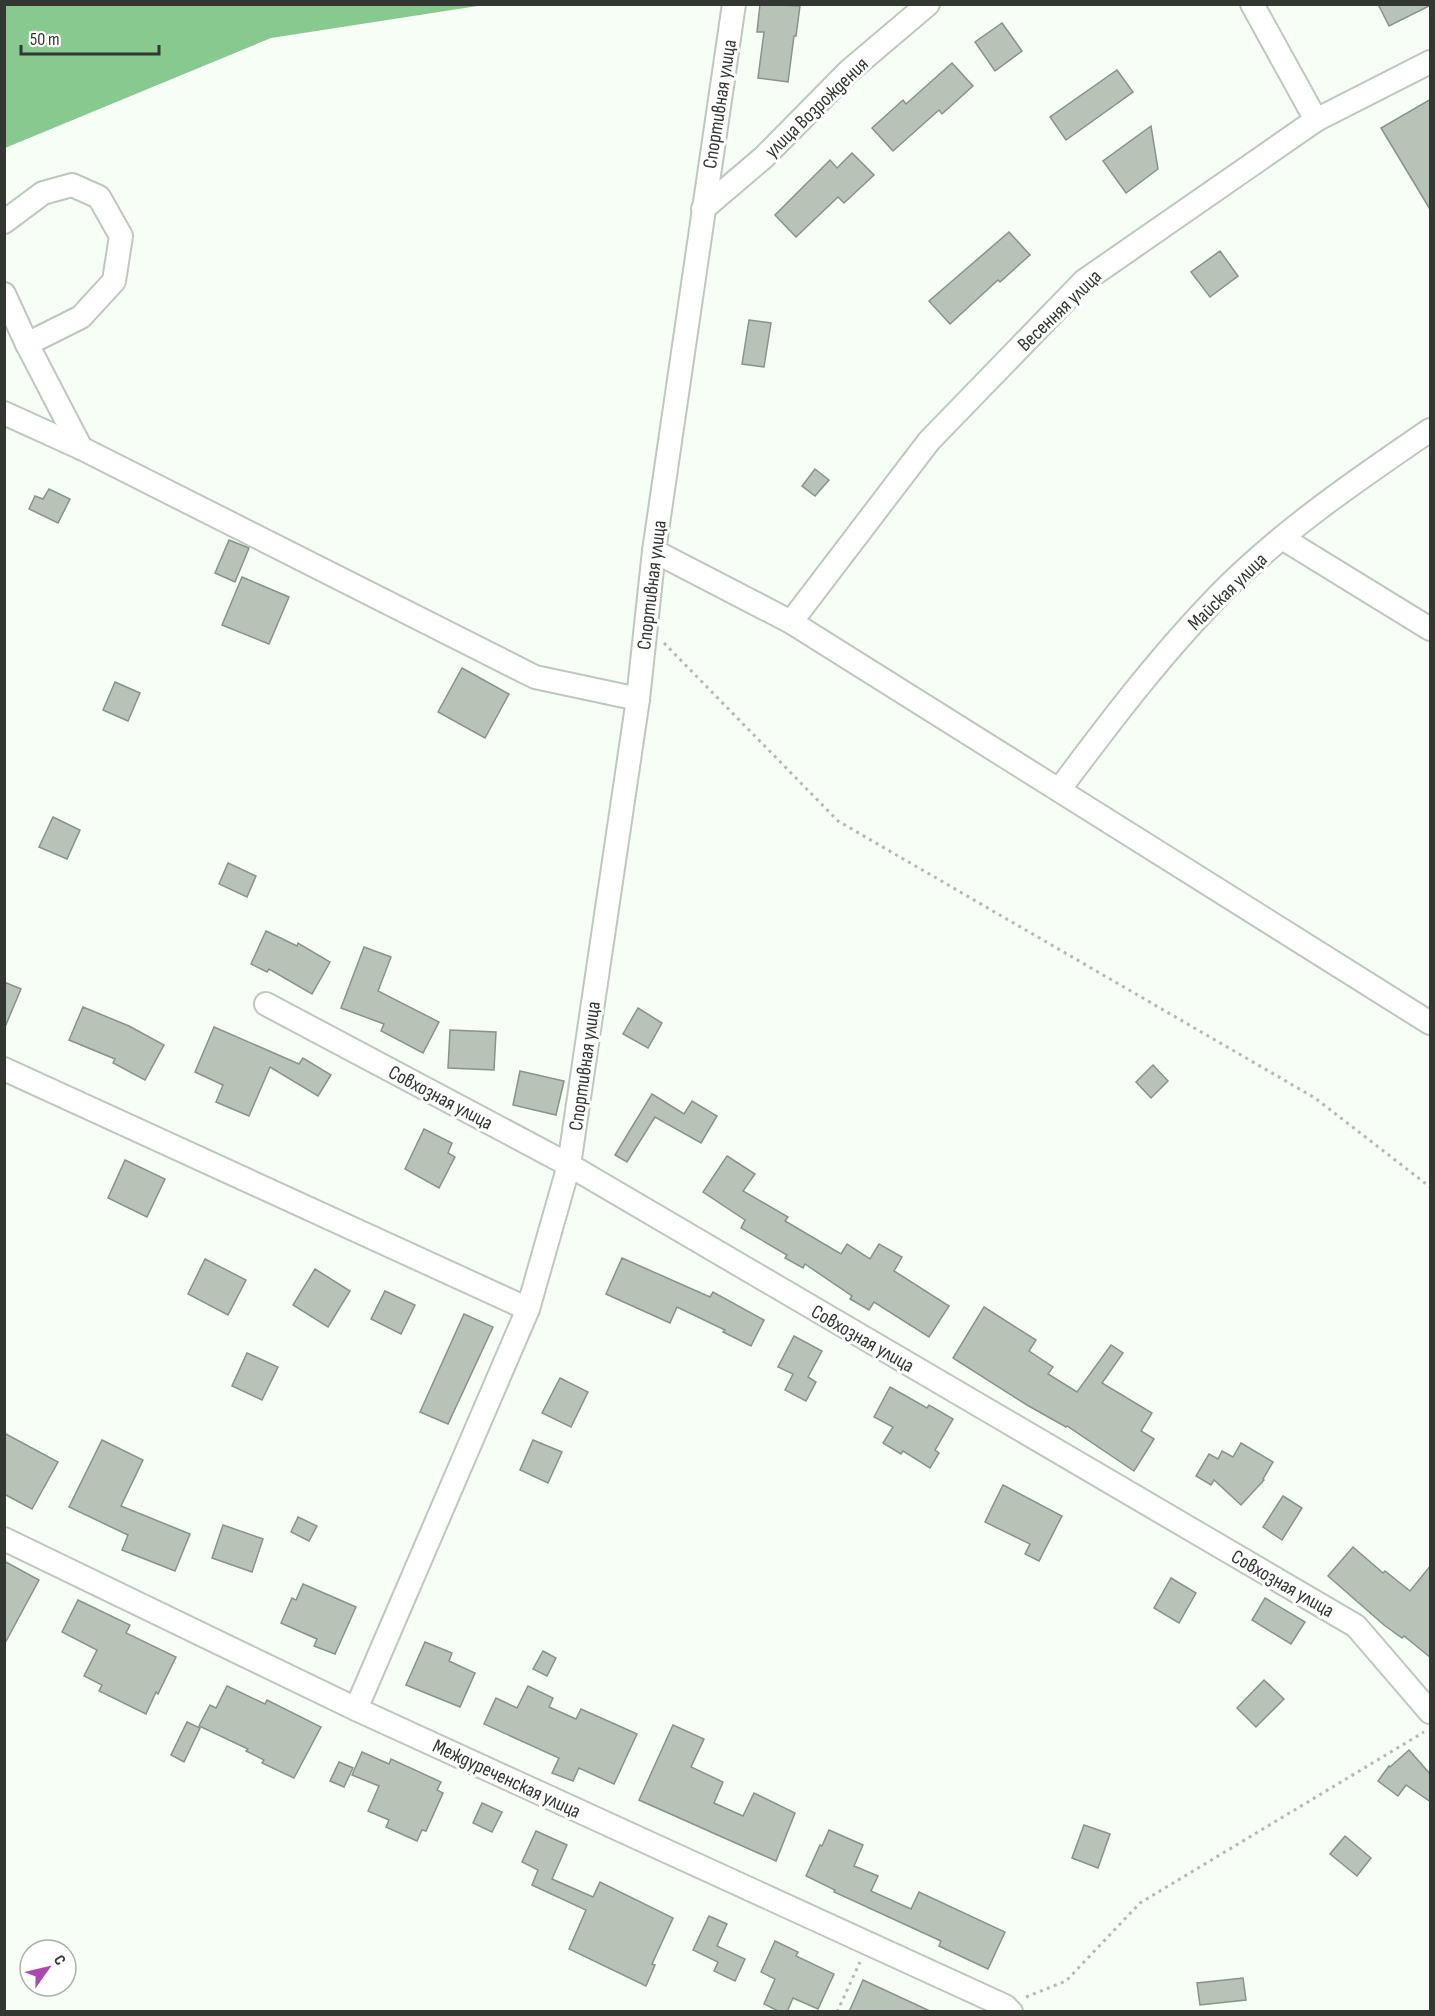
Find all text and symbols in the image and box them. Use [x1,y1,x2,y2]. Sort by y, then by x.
scale bar [21,18,159,56]
text: 50 m [30,29,60,50]
street label: Спортивная улица [698,38,742,170]
street label: улица Возрождения [760,52,873,163]
street label: Весенняя улица [1013,265,1107,357]
street label: Спортивная улица [632,519,672,651]
street label: Майская улица [1183,548,1272,635]
street label: Спортивная улица [564,1000,606,1132]
street label: Совхозная улица [384,1060,497,1135]
street label: Совхозная улица [807,1300,918,1378]
street label: Совхозная улица [1227,1545,1338,1623]
street label: Междуреченская улица [429,1734,584,1824]
north arrow [18,1938,78,1998]
text: С [49,1952,69,1969]

